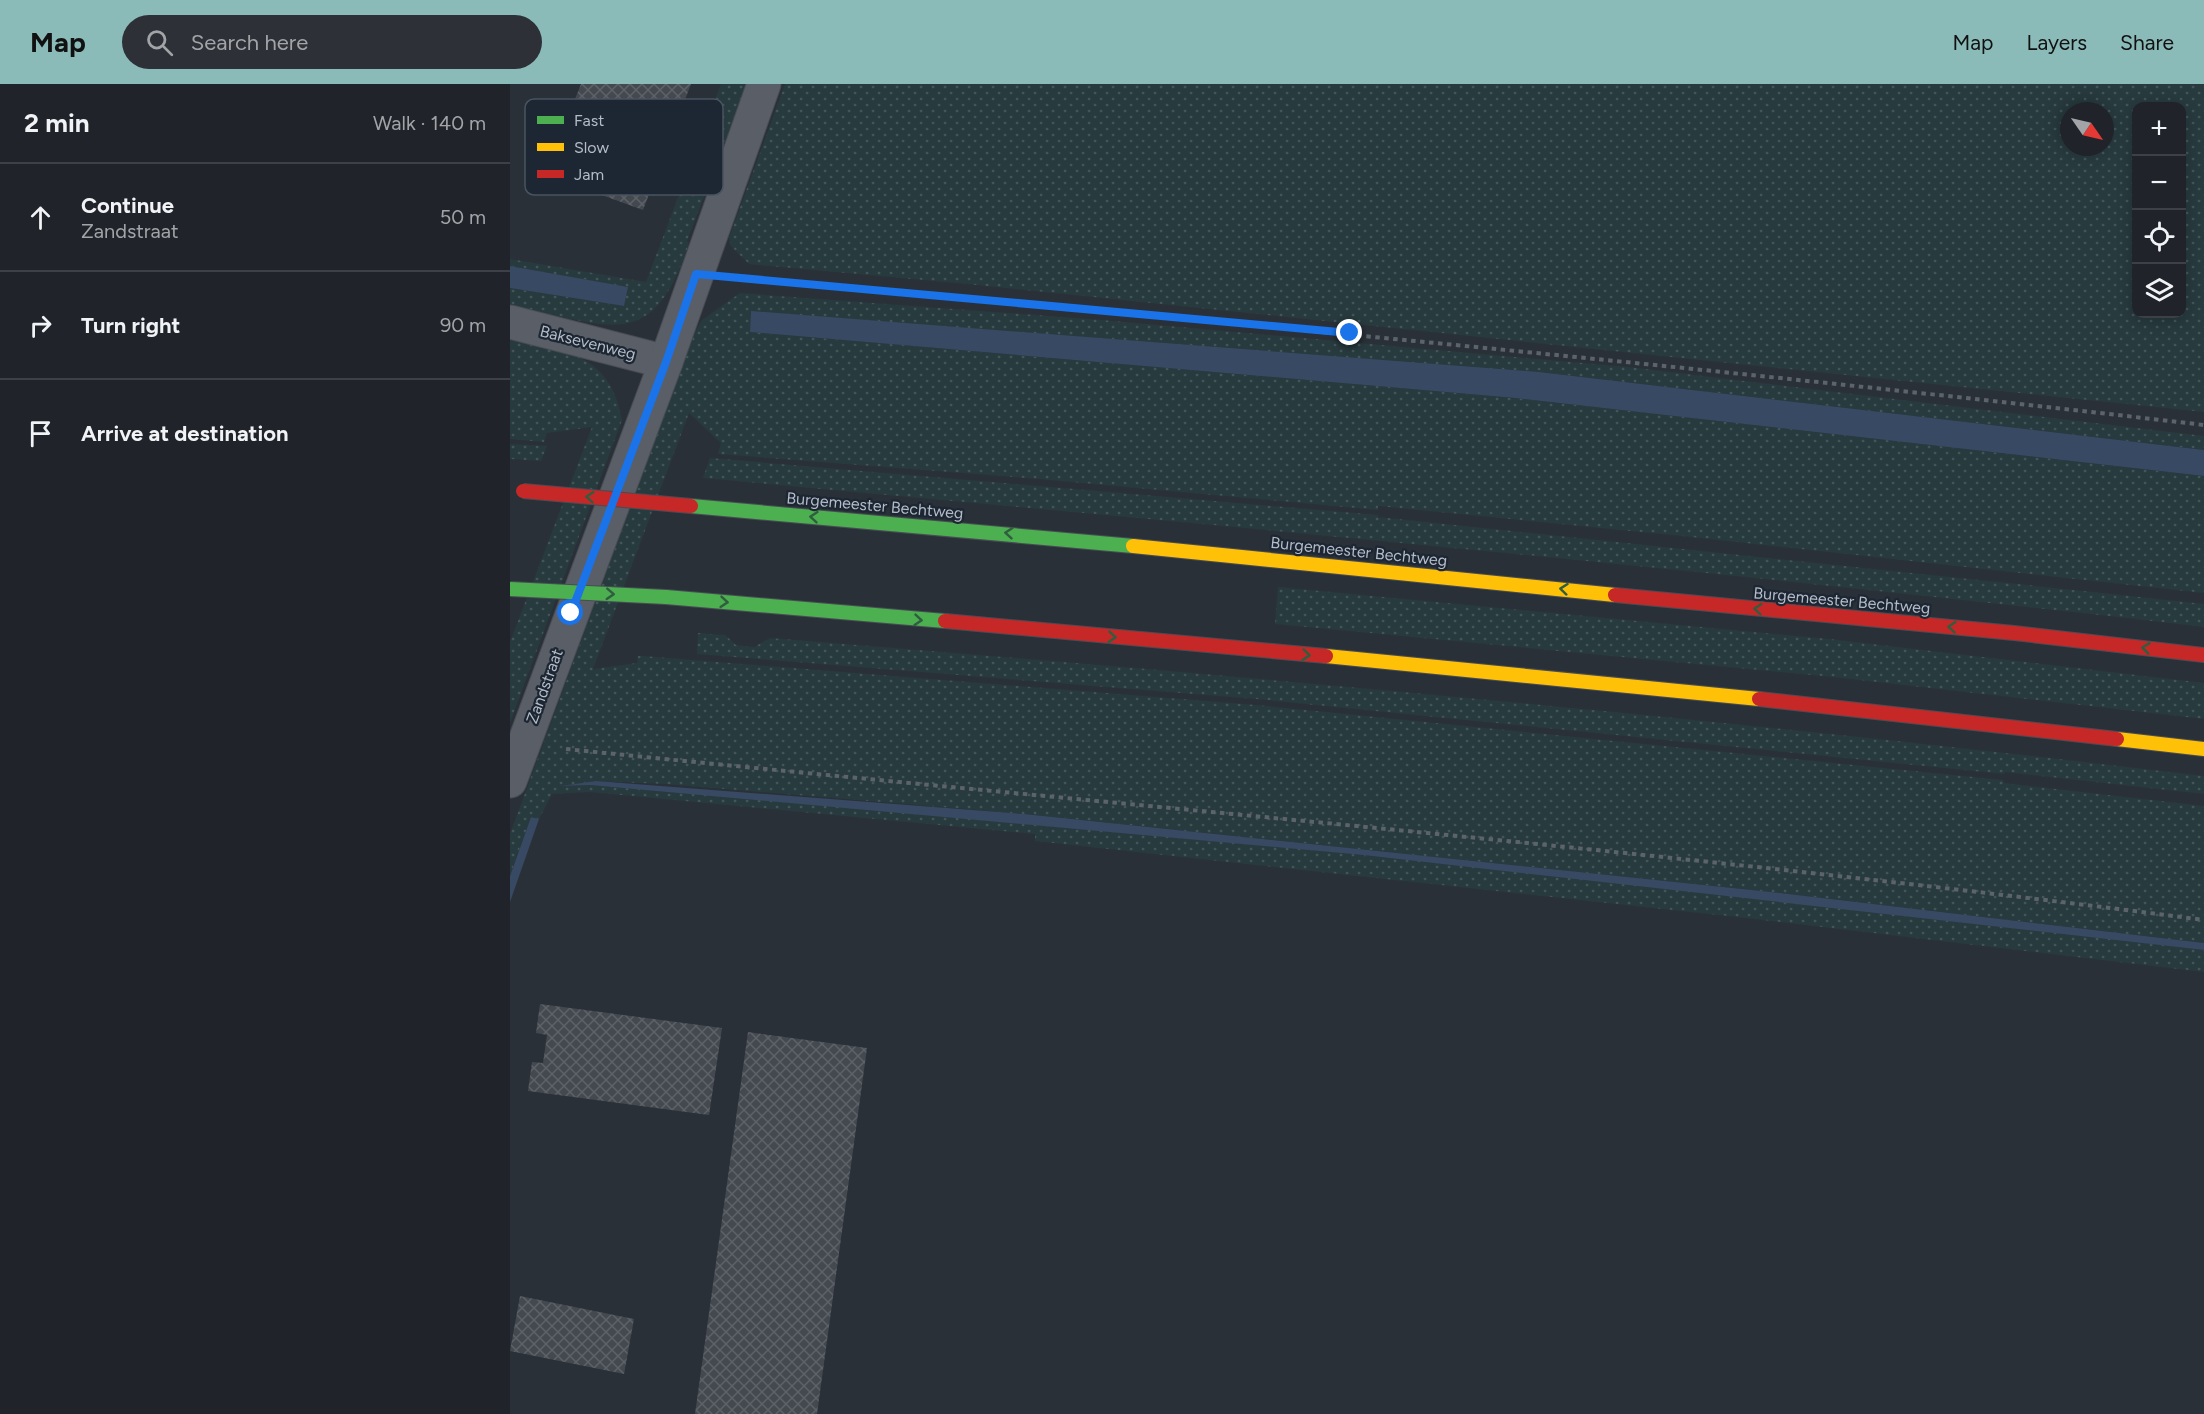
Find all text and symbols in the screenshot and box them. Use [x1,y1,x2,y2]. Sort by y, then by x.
search box [122,15,542,69]
text: Map [30,25,86,59]
icon: search [143,26,176,59]
text: Search here [191,29,308,56]
text: Map [1953,30,1993,55]
text: Layers [2026,30,2087,55]
text: Share [2120,30,2174,55]
legend [525,99,723,195]
north arrow [2060,102,2114,156]
map controls [2132,102,2186,318]
button: + [2132,102,2186,156]
text: 2 min [24,107,90,139]
text: Walk · 140 m [373,111,486,135]
text: Fast [574,111,604,130]
text: Slow [574,138,609,157]
button: − [2132,156,2186,210]
text: Jam [574,165,604,184]
text: Continue [81,192,174,219]
icon: ahead [24,201,57,234]
text: 50 m [440,205,486,229]
button: locate [2132,210,2186,264]
text: Zandstraat [81,219,179,243]
button: layers [2132,264,2186,318]
icon: right [24,309,57,342]
text: Turn right [81,312,180,339]
text: 90 m [440,313,486,337]
route end [1336,319,1362,345]
street label: Baksevenweg [538,321,638,364]
icon: arrive [24,417,57,450]
text: Arrive at destination [81,420,289,447]
street label: Burgemeester Bechtweg [786,488,964,523]
one-way arrow [586,491,595,504]
one-way arrow [810,511,819,524]
one-way arrow [1004,527,1013,540]
street label: Burgemeester Bechtweg [1270,533,1448,570]
one-way arrow [1559,583,1568,596]
street label: Burgemeester Bechtweg [1753,583,1931,618]
one-way arrow [606,588,615,601]
one-way arrow [719,595,728,608]
route start [557,599,583,625]
one-way arrow [1753,603,1762,616]
one-way arrow [914,613,923,626]
one-way arrow [1947,621,1957,634]
one-way arrow [1108,630,1117,643]
one-way arrow [2141,642,2150,655]
street label: Zandstraat [522,646,567,726]
one-way arrow [1302,648,1311,661]

